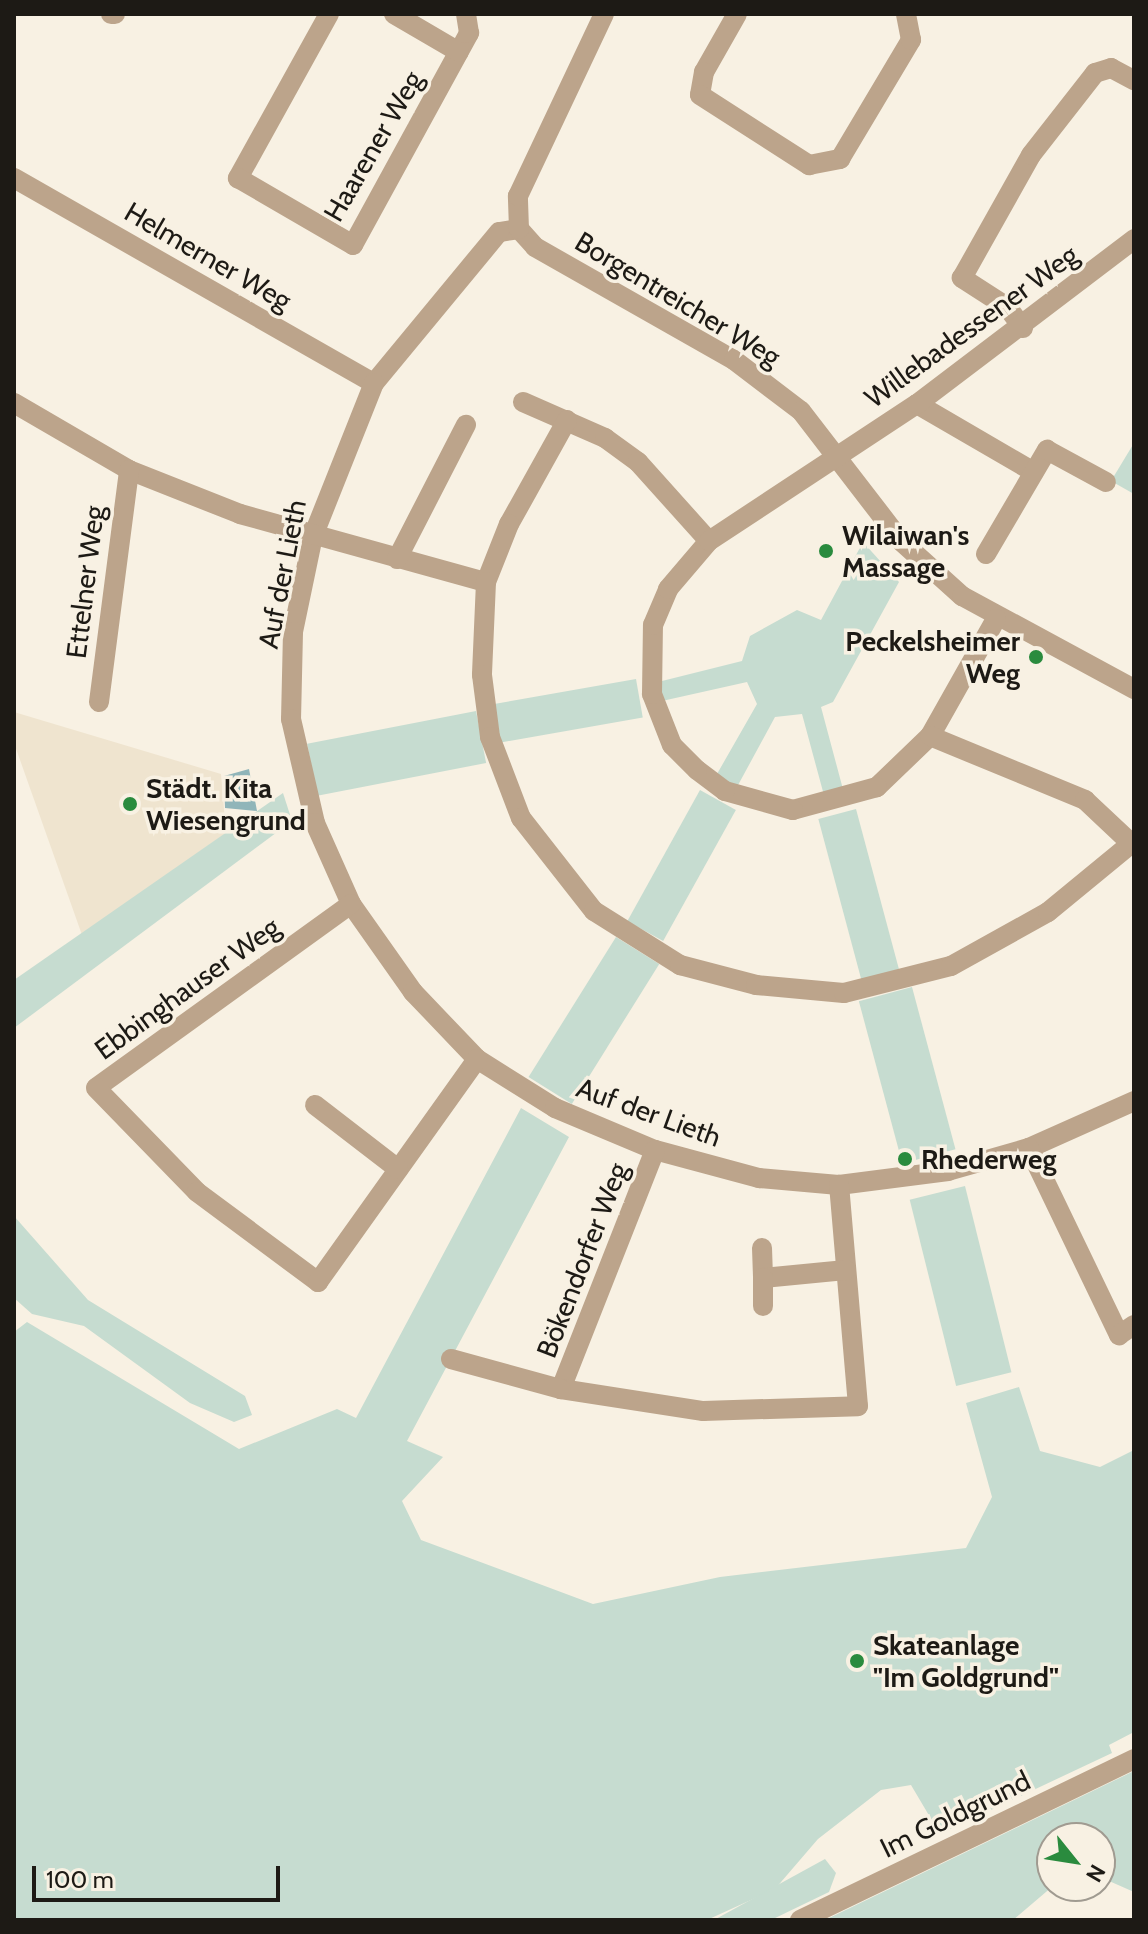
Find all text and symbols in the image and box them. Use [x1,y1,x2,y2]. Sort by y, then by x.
street label: Haarener Weg [316,65,430,227]
street label: Helmerner Weg [119,195,297,317]
street label: Borgentreicher Weg [569,224,787,374]
street label: Willebadessener Weg [858,238,1084,414]
street label: Auf der Lieth [251,497,313,651]
street label: Ettelner Weg [59,504,111,660]
place label: Wilaiwan's Massage [842,518,969,584]
marker: Wilaiwan's Massage [817,542,835,560]
place label: Peckelsheimer Weg [845,624,1020,690]
marker: Peckelsheimer Weg [1027,648,1045,666]
place label: Städt. Kita Wiesengrund [146,771,306,837]
marker: Städt. Kita Wiesengrund [121,795,139,813]
street label: Ebbinghauser Weg [88,910,286,1066]
street label: Auf der Lieth [572,1070,726,1154]
place label: Rhederweg [921,1142,1056,1176]
marker: Rhederweg [896,1150,914,1168]
street label: Bökendorfer Weg [529,1158,635,1362]
place label: Skateanlage "Im Goldgrund" [873,1628,1059,1694]
marker: Skateanlage "Im Goldgrund" [848,1652,866,1670]
street label: Im Goldgrund [875,1763,1035,1865]
north arrow [1036,1822,1116,1902]
scale bar [36,1850,284,1900]
text: N [1080,1860,1111,1887]
text: 100 m [46,1865,114,1894]

